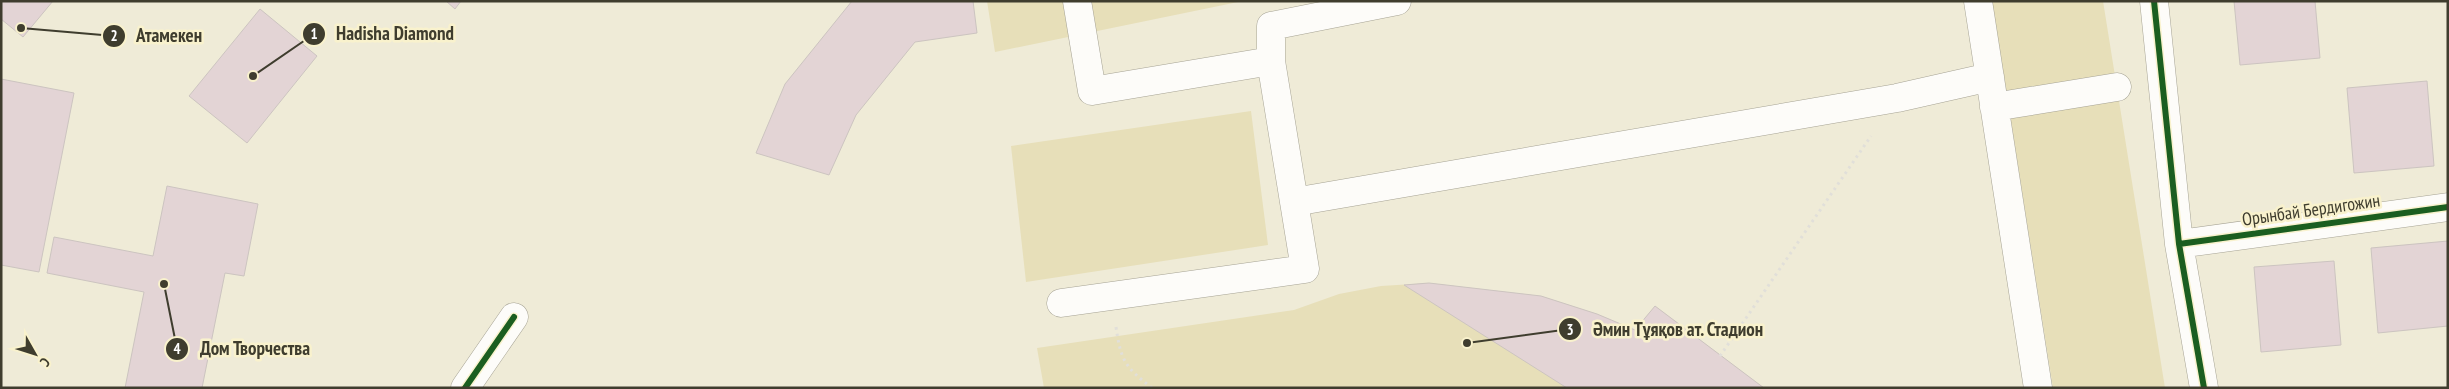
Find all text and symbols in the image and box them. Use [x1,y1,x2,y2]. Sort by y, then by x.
callout: Hadisha Diamond [301,17,464,51]
callout: Атамекен [101,19,213,53]
text: Hadisha Diamond [336,21,454,45]
text: Атамекен [135,23,202,47]
text: 1 [310,24,318,43]
text: 2 [110,26,118,45]
street label: Орынбай Бердигожин [2240,188,2381,231]
callout: Әмин Тұяқов ат. Стадион [1557,312,1774,346]
text: Әмин Тұяқов ат. Стадион [1593,317,1763,341]
text: 3 [1566,320,1574,339]
north arrow [10,329,60,379]
callout: Дом Творчества [165,332,321,366]
text: Дом Творчества [200,336,310,360]
text: 4 [173,339,181,358]
text: С [36,354,54,371]

